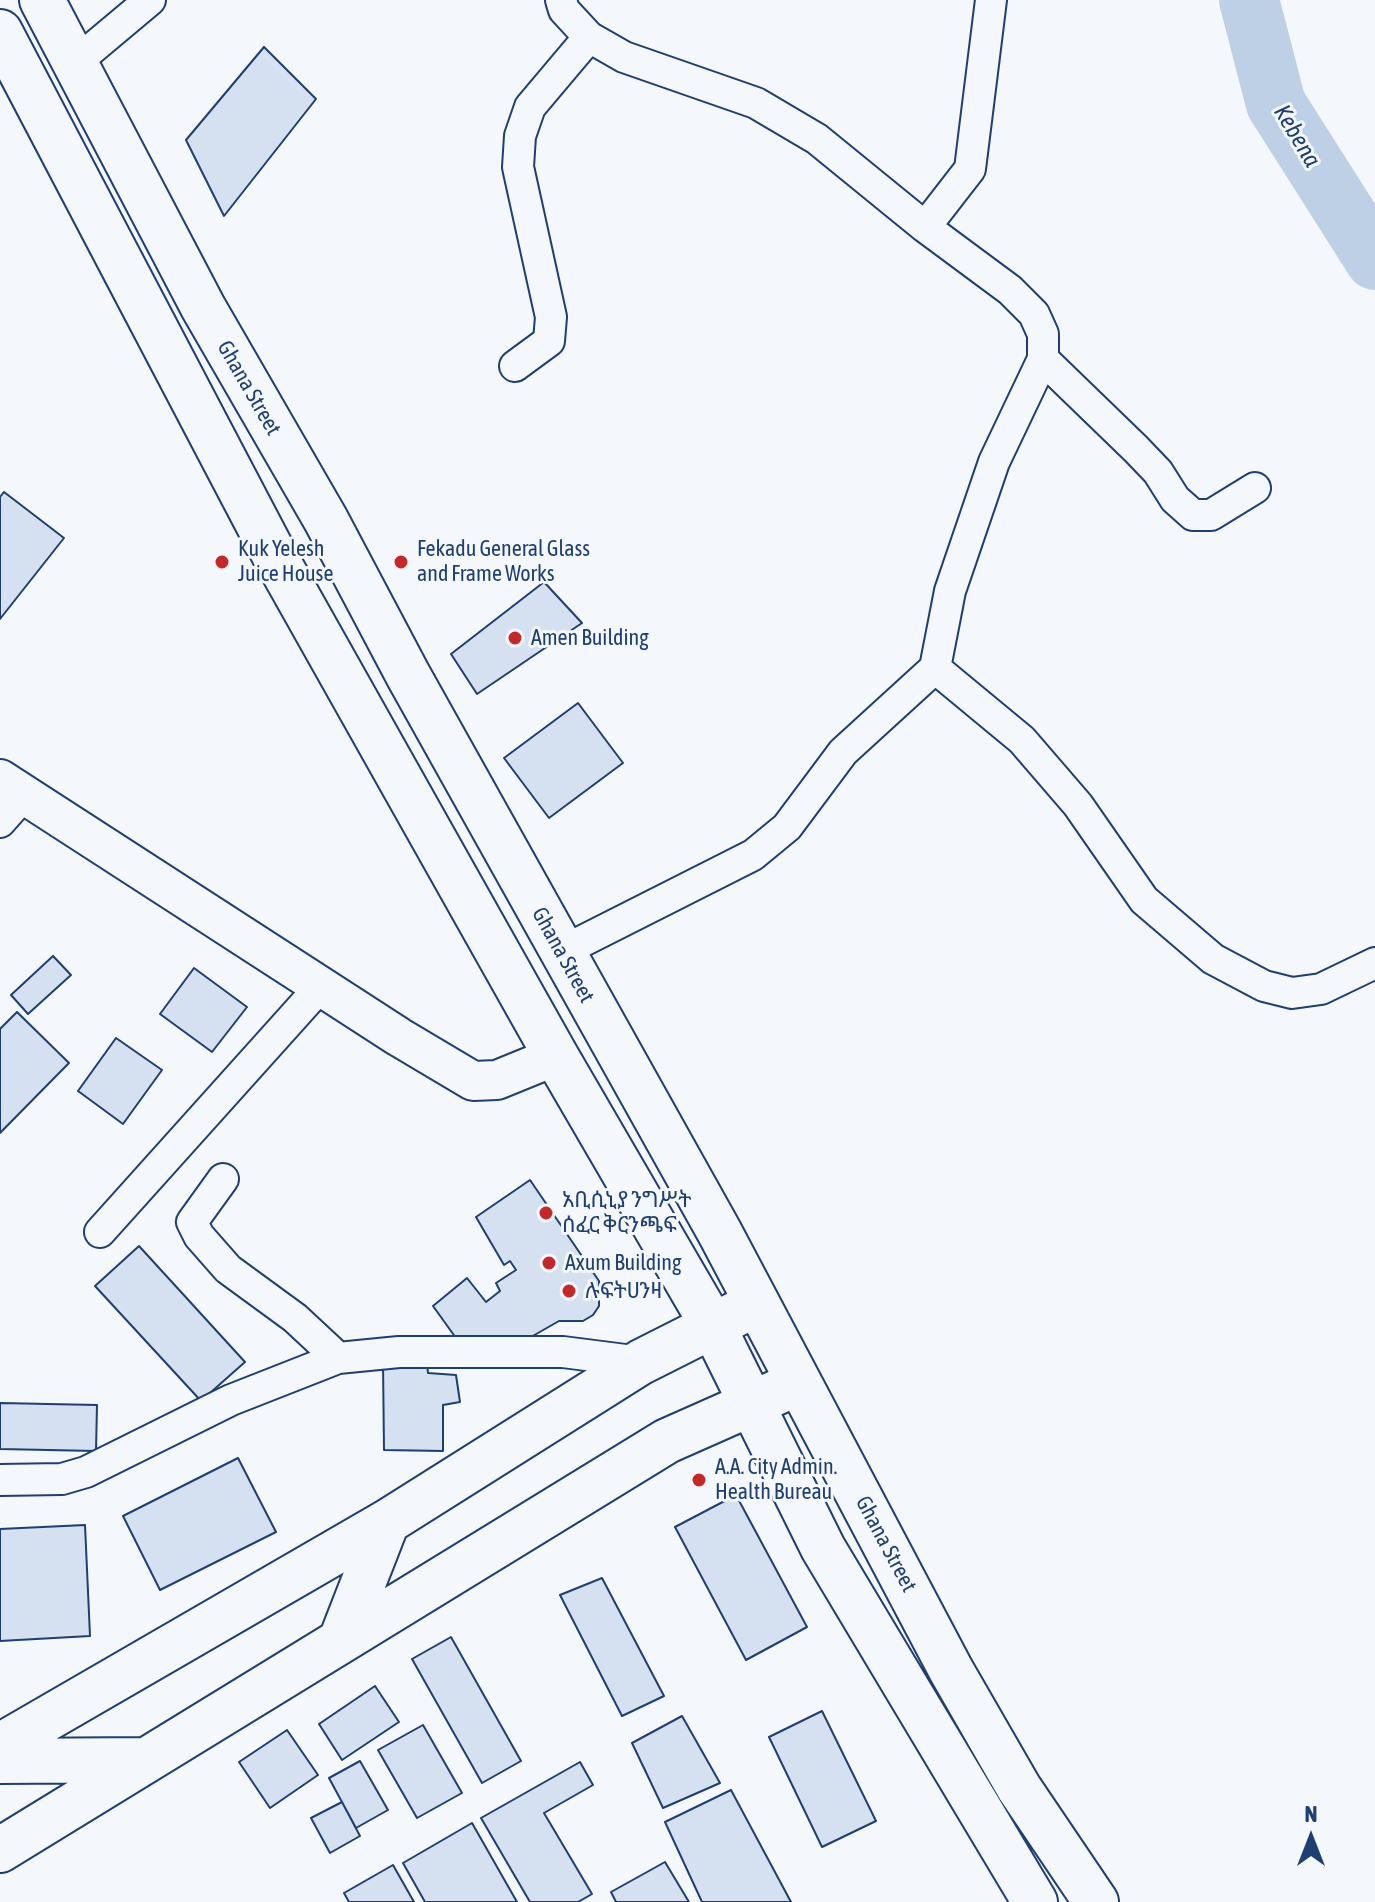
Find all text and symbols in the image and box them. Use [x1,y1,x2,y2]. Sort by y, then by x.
water label: Kebena [1267,100,1327,172]
street label: Ghana Street [211,336,287,440]
place label: Kuk Yelesh Juice House [238,536,333,588]
place label: Fekadu General Glass and Frame Works [417,536,590,588]
marker: Kuk Yelesh Juice House [213,553,231,571]
marker: Fekadu General Glass and Frame Works [392,553,410,571]
place label: Amen Building [531,625,649,651]
marker: Amen Building [506,629,524,647]
street label: Ghana Street [526,903,600,1007]
place label: አቢሲኒያ ንግሥት ሰፈር ቅርንጫፍ [562,1187,691,1238]
marker: አቢሲኒያ ንግሥት ሰፈር ቅርንጫፍ [537,1204,555,1222]
place label: Axum Building [565,1250,681,1276]
marker: Axum Building [540,1254,558,1272]
place label: ሉፍትሀንዛ [585,1278,662,1304]
marker: ሉፍትሀንዛ [560,1282,578,1300]
place label: A.A. City Admin. Health Bureau [715,1454,837,1506]
marker: A.A. City Admin. Health Bureau [690,1471,708,1489]
street label: Ghana Street [850,1492,922,1596]
north arrow [1271,1798,1351,1878]
text: N [1305,1801,1317,1827]

